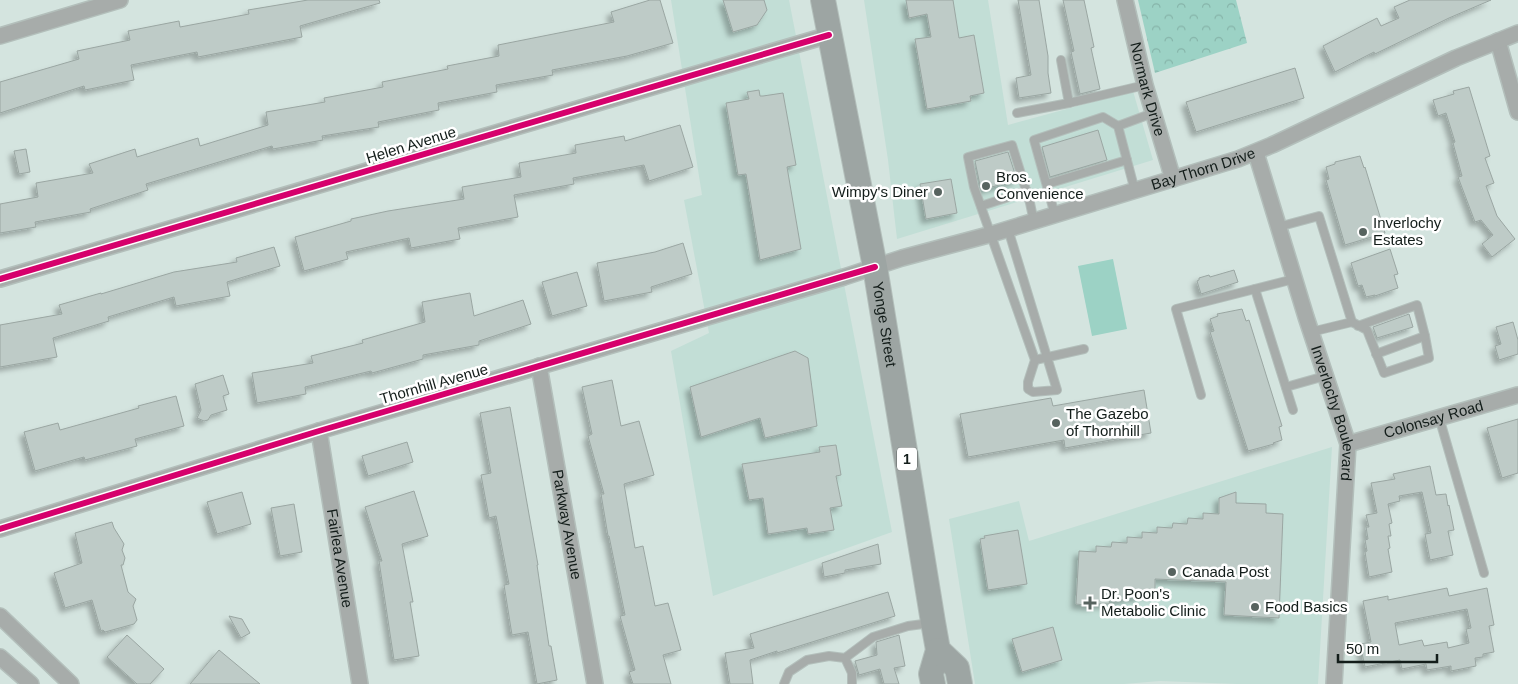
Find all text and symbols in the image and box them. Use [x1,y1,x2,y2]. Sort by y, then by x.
street label: Normark Drive [1127,40,1169,138]
street label: Helen Avenue [364,123,458,166]
street label: Bay Thorn Drive [1149,144,1258,193]
place label: Bros. Convenience [996,168,1084,202]
marker: Bros. Convenience [980,180,992,192]
place label: Wimpy's Diner [832,183,928,200]
marker: Wimpy's Diner [932,186,944,198]
place label: Inverlochy Estates [1373,214,1442,248]
marker: Inverlochy Estates [1357,226,1369,238]
street label: Yonge Street [870,280,900,369]
street label: Inverlochy Boulevard [1308,343,1357,481]
street label: Thornhill Avenue [378,360,490,407]
street label: Colonsay Road [1382,396,1485,441]
place label: The Gazebo of Thornhill [1066,405,1149,439]
marker: The Gazebo of Thornhill [1050,417,1062,429]
road number: 1 [897,448,917,470]
street label: Parkway Avenue [549,468,585,581]
street label: Fairlea Avenue [324,508,357,609]
place label: Canada Post [1182,563,1270,580]
marker: Canada Post [1166,566,1178,578]
place label: Dr. Poon's Metabolic Clinic [1101,585,1207,619]
marker: Dr. Poon's Metabolic Clinic [1083,596,1097,610]
place label: Food Basics [1265,598,1348,615]
marker: Food Basics [1249,601,1261,613]
scale bar [1338,632,1437,664]
text: 50 m [1346,640,1379,657]

